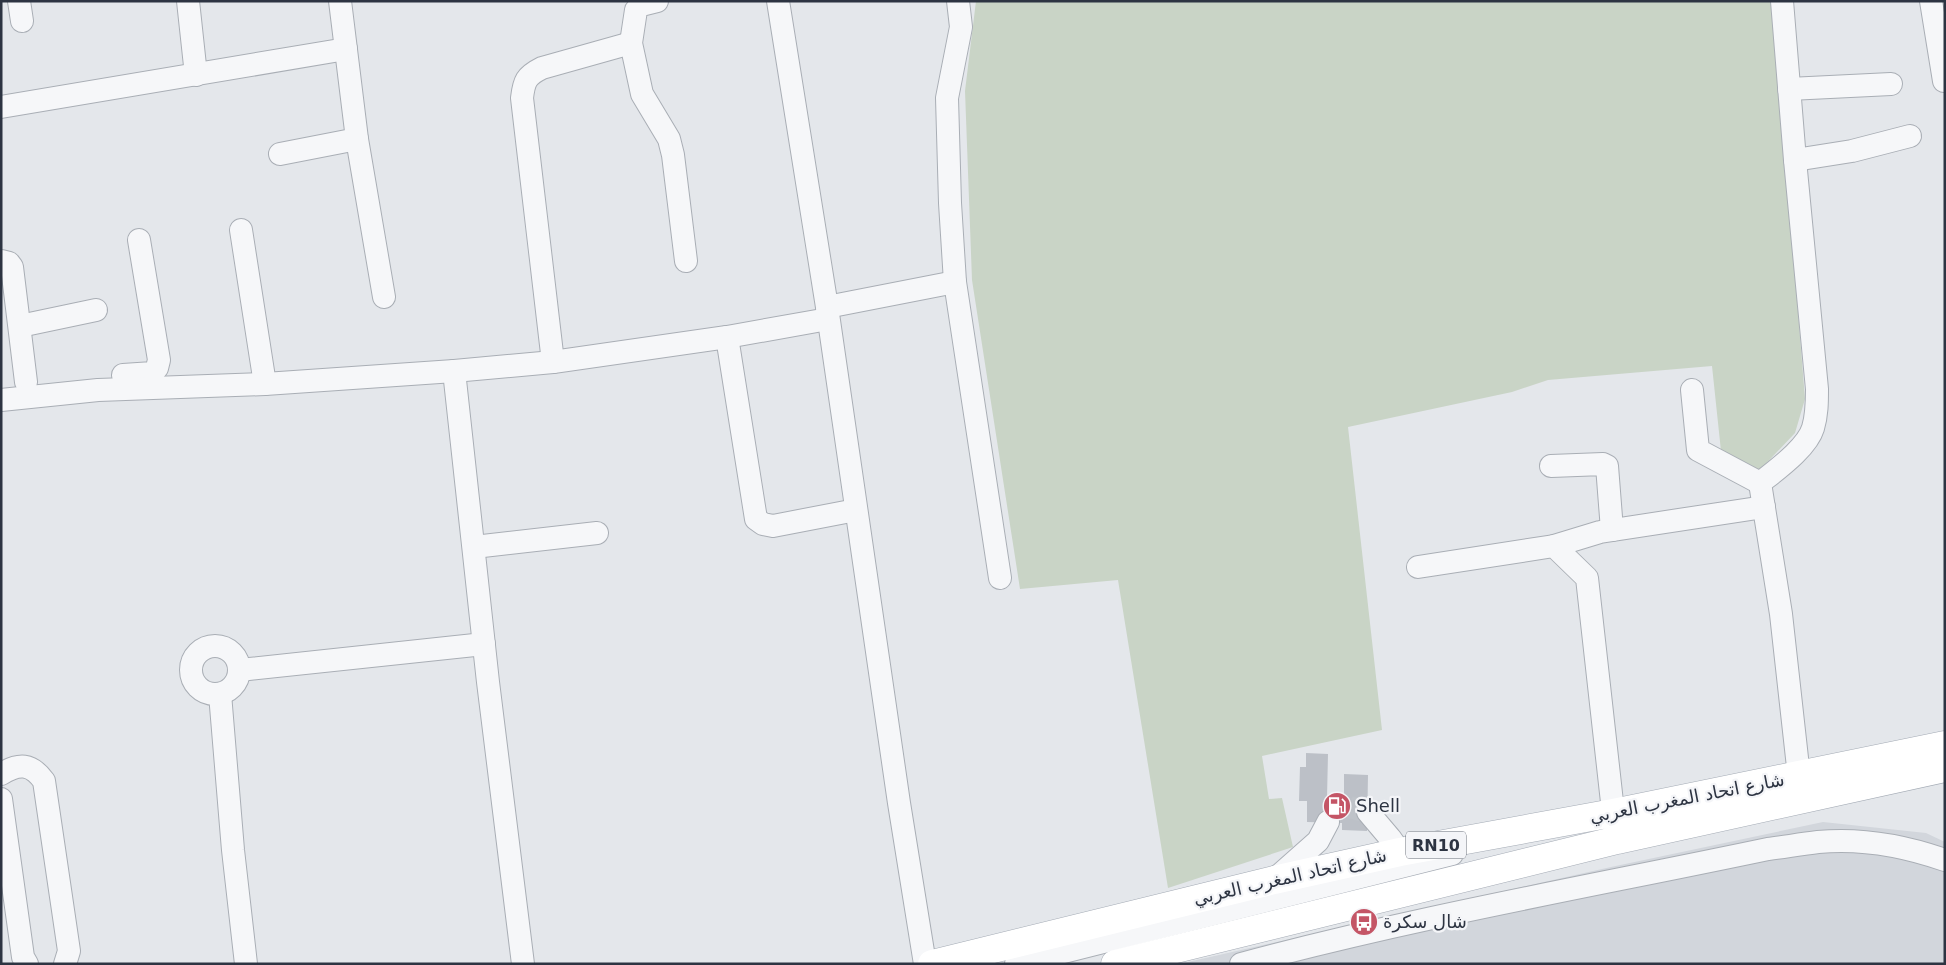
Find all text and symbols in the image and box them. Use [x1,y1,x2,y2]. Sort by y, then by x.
street label: شارع اتحاد المغرب العربي [1588,768,1786,828]
fuel station icon: Shell [1322,791,1352,821]
place label: Shell [1356,795,1400,816]
road number: RN10 [1406,832,1466,858]
street label: شارع اتحاد المغرب العربي [1191,844,1389,910]
bus stop icon: شال سكرة [1349,907,1379,937]
place label: شال سكرة [1383,911,1467,933]

